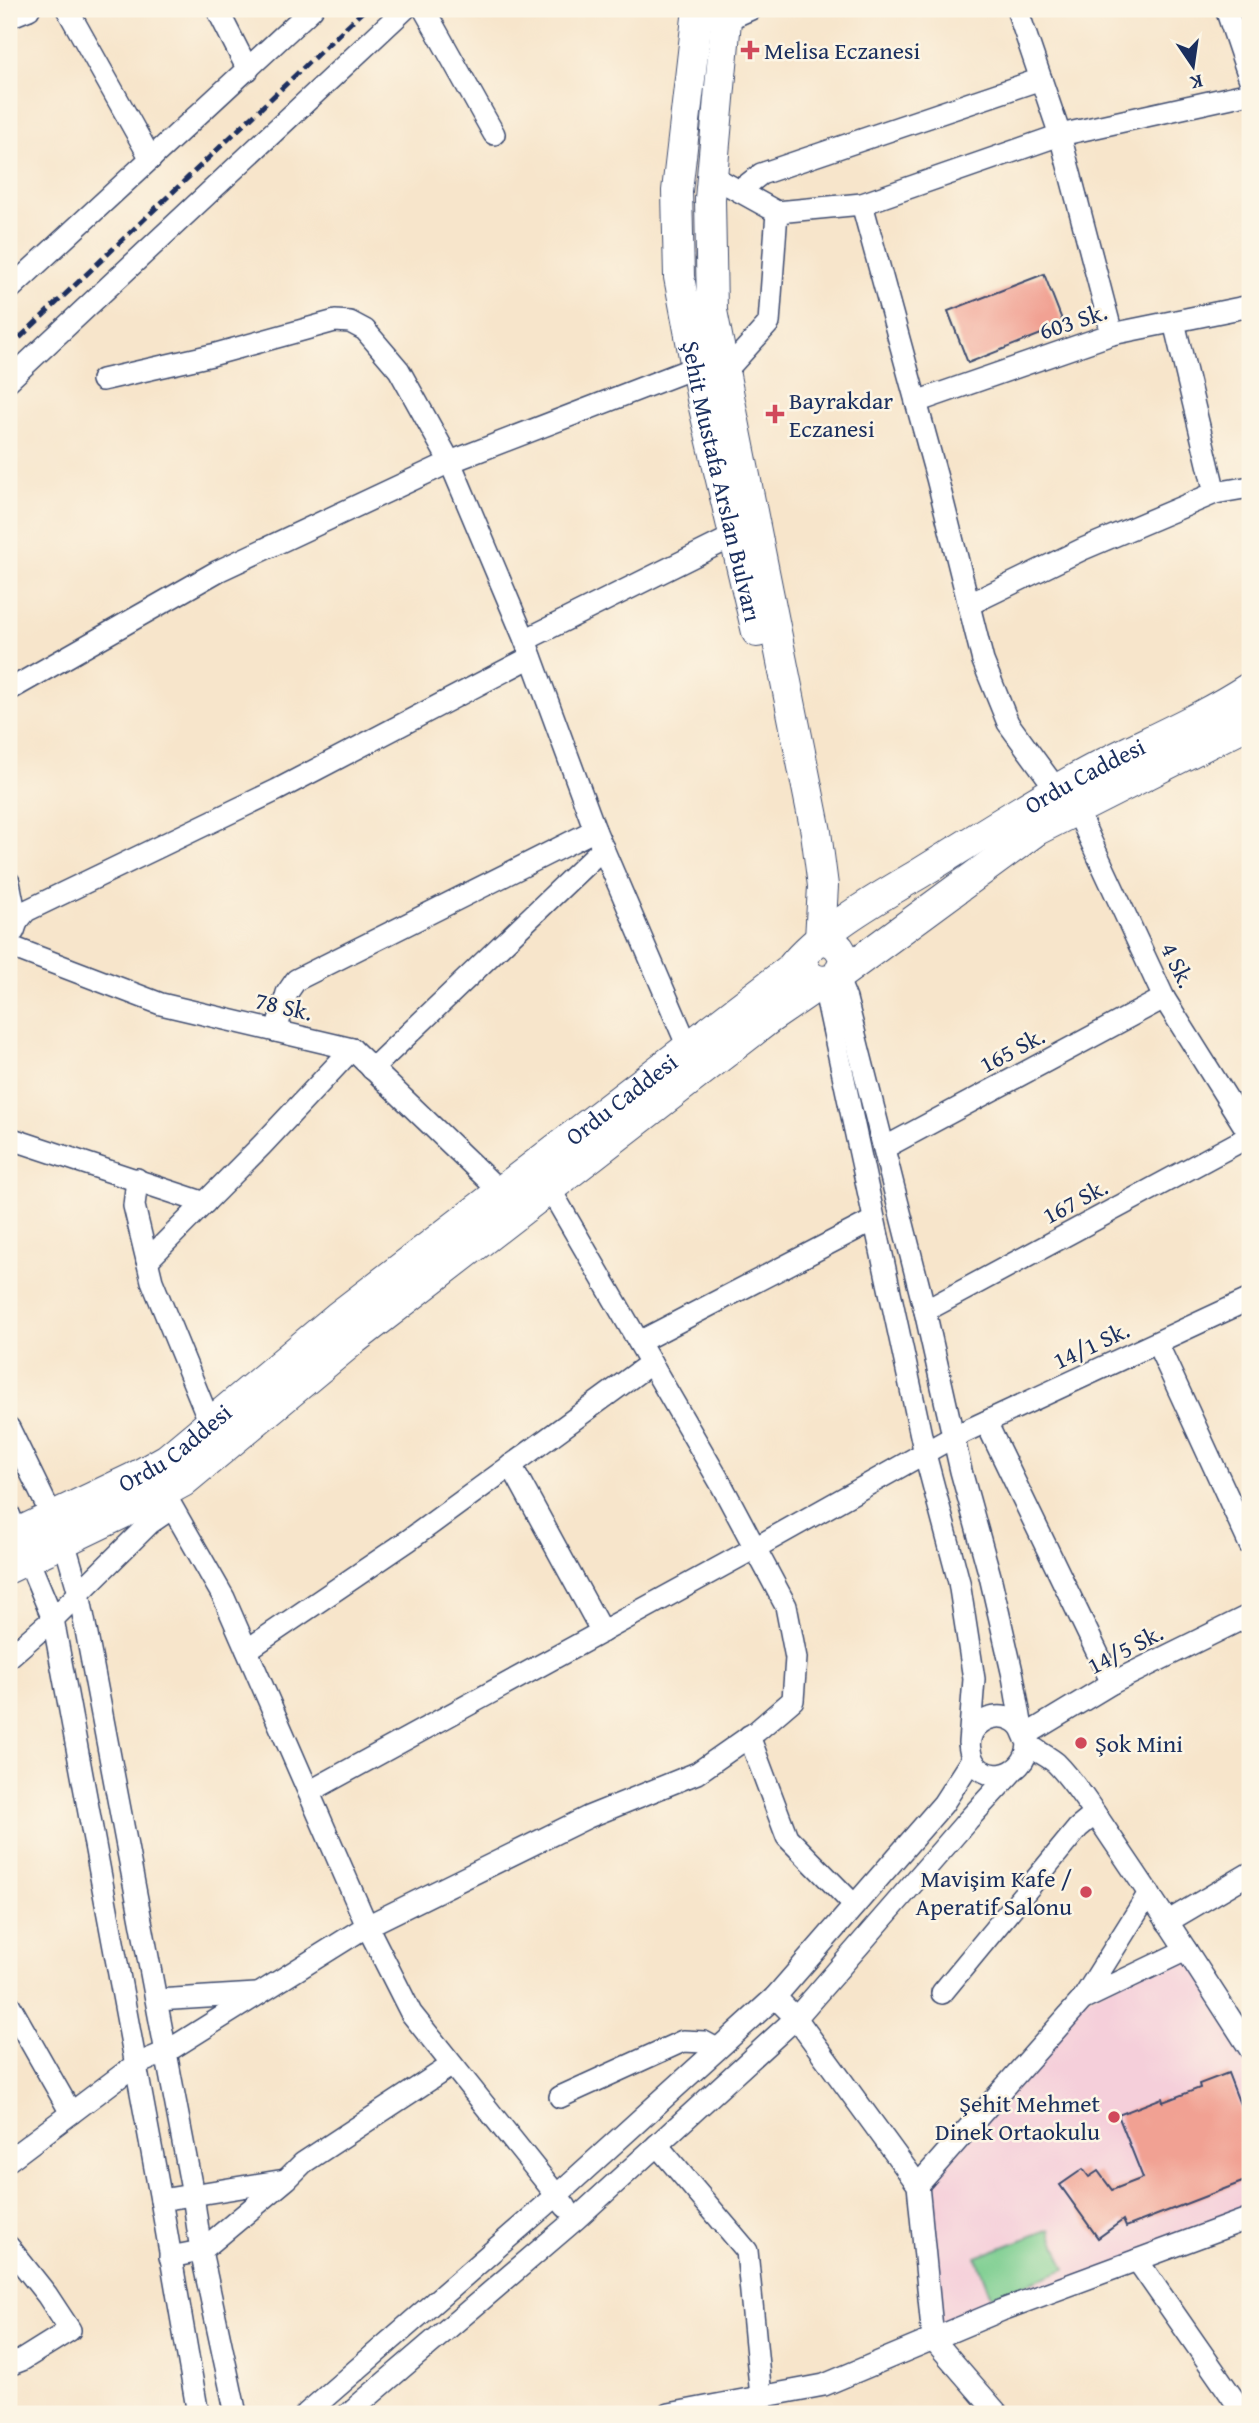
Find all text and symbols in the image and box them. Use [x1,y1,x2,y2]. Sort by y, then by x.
north arrow [1158,32,1228,102]
place label: Melisa Eczanesi [764,33,920,68]
marker: Melisa Eczanesi [742,42,758,58]
text: K [1188,68,1206,98]
street label: 603 Sk. [1034,294,1112,348]
street label: Şehit Mustafa Arslan Bulvarı [674,338,772,625]
place label: Bayrakdar Eczanesi [789,383,893,446]
marker: Bayrakdar Eczanesi [767,406,783,422]
street label: Ordu Caddesi [1017,728,1151,822]
street label: 4 Sk. [1152,936,1204,994]
street label: 78 Sk. [252,982,316,1030]
street label: 165 Sk. [973,1018,1051,1082]
street label: Ordu Caddesi [558,1044,685,1153]
street label: 167 Sk. [1036,1169,1114,1233]
street label: 14/1 Sk. [1047,1312,1135,1378]
street label: Ordu Caddesi [112,1395,239,1500]
street label: 14/5 Sk. [1081,1615,1169,1683]
place label: Şok Mini [1095,1726,1183,1761]
marker: Şok Mini [1073,1735,1089,1751]
place label: Mavişim Kafe / Aperatif Salonu [916,1861,1072,1924]
marker: Mavişim Kafe / Aperatif Salonu [1078,1884,1094,1900]
place label: Şehit Mehmet Dinek Ortaokulu [935,2086,1101,2149]
marker: Şehit Mehmet Dinek Ortaokulu [1106,2109,1122,2125]

